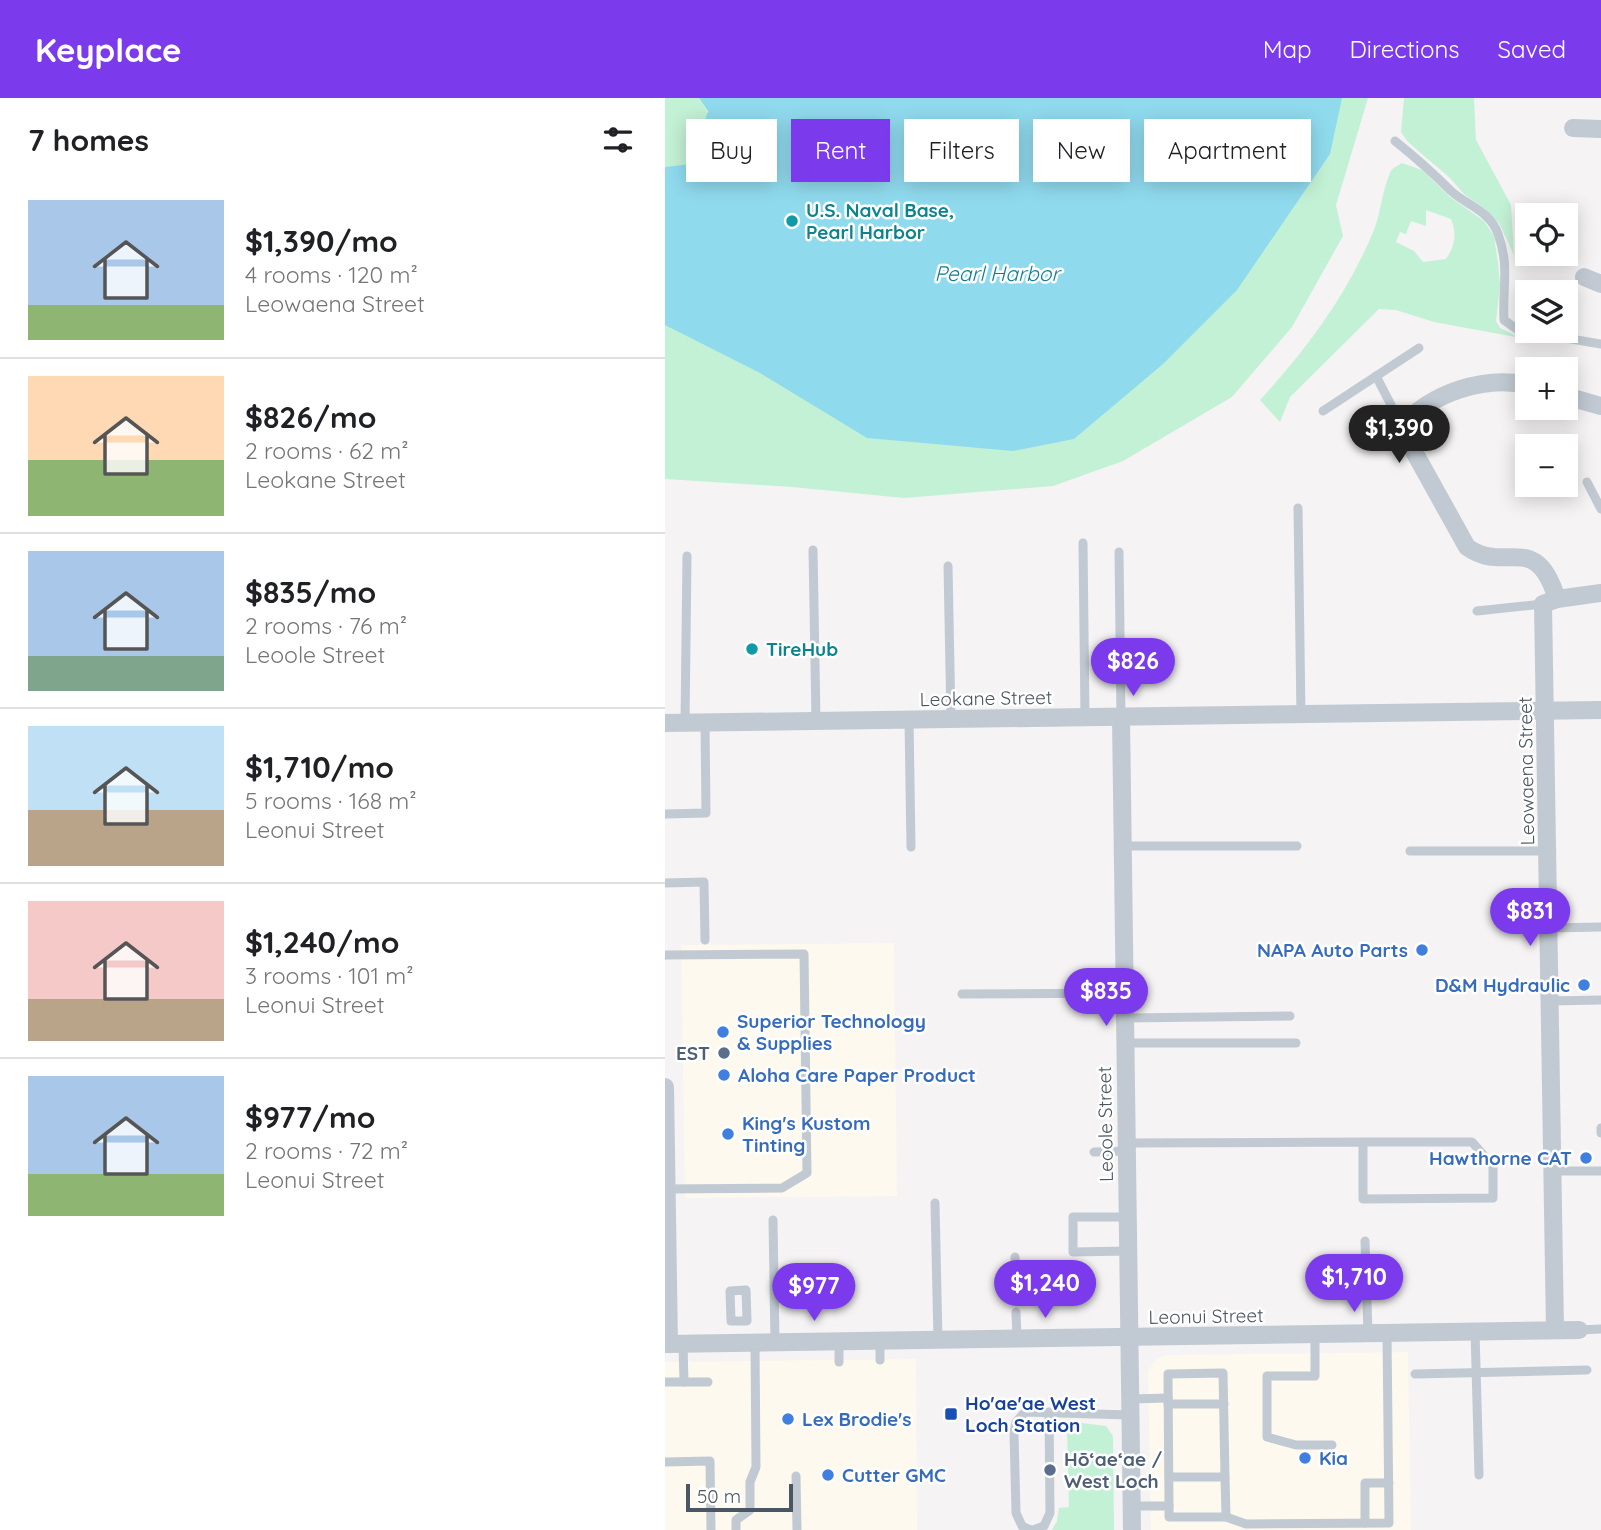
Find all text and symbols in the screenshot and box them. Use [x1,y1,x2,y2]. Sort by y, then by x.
text: Keyplace [35,29,182,70]
text: Map [1263,34,1312,64]
text: Directions [1350,34,1460,64]
text: Saved [1498,34,1566,64]
chip: Buy [686,119,777,182]
chip: Rent [791,119,890,182]
chip: Filters [904,119,1019,182]
chip: New [1033,119,1130,182]
chip: Apartment [1144,119,1311,182]
text: 7 homes [28,121,149,159]
icon: filters [599,121,637,159]
place label: U.S. Naval Base, Pearl Harbor [806,198,954,244]
map controls [1515,203,1578,497]
button: locate [1515,203,1578,266]
marker: U.S. Naval Base, Pearl Harbor [784,213,800,229]
text: $1,390/mo [245,222,398,260]
icon: home [84,228,168,312]
text: 4 rooms · 120 m² [245,260,418,289]
water label: Pearl Harbor [934,260,1062,286]
button: layers [1515,280,1578,343]
text: Leowaena Street [245,289,425,318]
button: + [1515,357,1578,420]
text: $826/mo [245,398,376,436]
icon: home [84,404,168,488]
pin: $1,390 [1342,406,1456,465]
text: $1,390 [1365,413,1433,442]
button: − [1515,434,1578,497]
text: 2 rooms · 62 m² [245,436,409,465]
text: Leokane Street [245,465,406,494]
text: $835/mo [245,573,376,611]
icon: home [84,579,168,663]
text: 2 rooms · 76 m² [245,611,407,640]
place label: TireHub [766,637,838,661]
pin: $826 [1092,638,1174,698]
text: Leoole Street [245,640,385,669]
marker: TireHub [744,641,760,657]
text: $826 [1107,646,1159,675]
street label: Leokane Street [919,685,1053,711]
street label: Leowaena Street [1513,697,1539,845]
text: $1,710/mo [245,748,394,786]
icon: home [84,754,168,838]
text: 5 rooms · 168 m² [245,786,417,815]
text: Leonui Street [245,815,385,844]
pin: $831 [1489,888,1571,948]
text: $831 [1506,896,1554,925]
text: $1,240/mo [245,923,399,961]
icon: home [84,929,168,1013]
place label: NAPA Auto Parts [1257,938,1408,962]
marker: NAPA Auto Parts [1414,942,1430,958]
text: 3 rooms · 101 m² [245,961,414,990]
pin: $835 [1065,968,1147,1028]
place label: D&M Hydraulic [1435,973,1570,997]
text: $835 [1080,976,1132,1005]
marker: D&M Hydraulic [1576,977,1592,993]
text: Leonui Street [245,990,385,1019]
place label: Superior Technology & Supplies [737,1009,926,1055]
marker: Superior Technology & Supplies [715,1024,731,1040]
place label: EST [676,1041,710,1065]
marker: EST [716,1045,732,1061]
place label: Aloha Care Paper Product [738,1063,976,1087]
street label: Leoole Street [1092,1066,1118,1182]
marker: Aloha Care Paper Product [716,1067,732,1083]
text: $977/mo [245,1098,375,1136]
icon: home [84,1104,168,1188]
place label: King's Kustom Tinting [742,1111,870,1157]
marker: King's Kustom Tinting [720,1126,736,1142]
text: 2 rooms · 72 m² [245,1136,408,1165]
place label: Hawthorne CAT [1429,1146,1572,1170]
marker: Hawthorne CAT [1578,1150,1594,1166]
text: Leonui Street [245,1165,385,1194]
pin: $1,710 [1297,1254,1411,1314]
pin: $1,240 [988,1260,1102,1320]
text: $1,710 [1321,1262,1387,1291]
pin: $977 [773,1264,855,1323]
text: $1,240 [1010,1268,1080,1297]
text: $977 [788,1271,840,1300]
street label: Leonui Street [1148,1303,1264,1329]
place label: Ho'ae'ae West Loch Station [965,1391,1096,1437]
marker: Ho'ae'ae West Loch Station [943,1406,959,1422]
place label: Lex Brodie's [802,1407,911,1431]
marker: Lex Brodie's [780,1411,796,1427]
place label: Kia [1319,1446,1348,1470]
place label: Hō‘ae‘ae / West Loch [1064,1447,1163,1493]
marker: Kia [1297,1450,1313,1466]
marker: Hō‘ae‘ae / West Loch [1042,1462,1058,1478]
place label: Cutter GMC [842,1463,946,1487]
marker: Cutter GMC [820,1467,836,1483]
scale bar [686,1481,793,1513]
text: 50 m [697,1484,741,1508]

